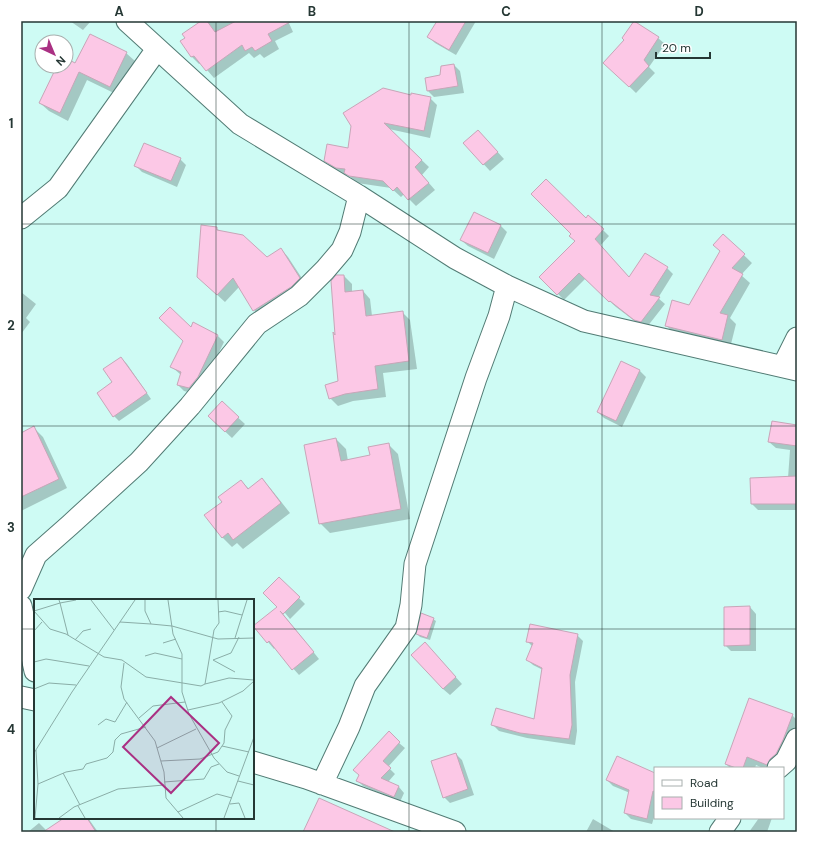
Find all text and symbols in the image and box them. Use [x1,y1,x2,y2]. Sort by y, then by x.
text: A [114,3,124,20]
text: B [308,3,316,20]
text: C [501,3,511,20]
text: D [694,3,704,20]
north arrow [34,34,74,74]
scale bar [656,34,710,60]
text: 20 m [662,40,691,56]
text: N [53,53,69,69]
text: 1 [9,115,13,132]
text: 2 [7,317,15,334]
text: 3 [7,519,15,536]
inset map [34,599,254,819]
text: 4 [7,721,15,738]
legend [654,767,784,819]
text: Road [690,775,718,791]
text: Building [690,795,734,811]

